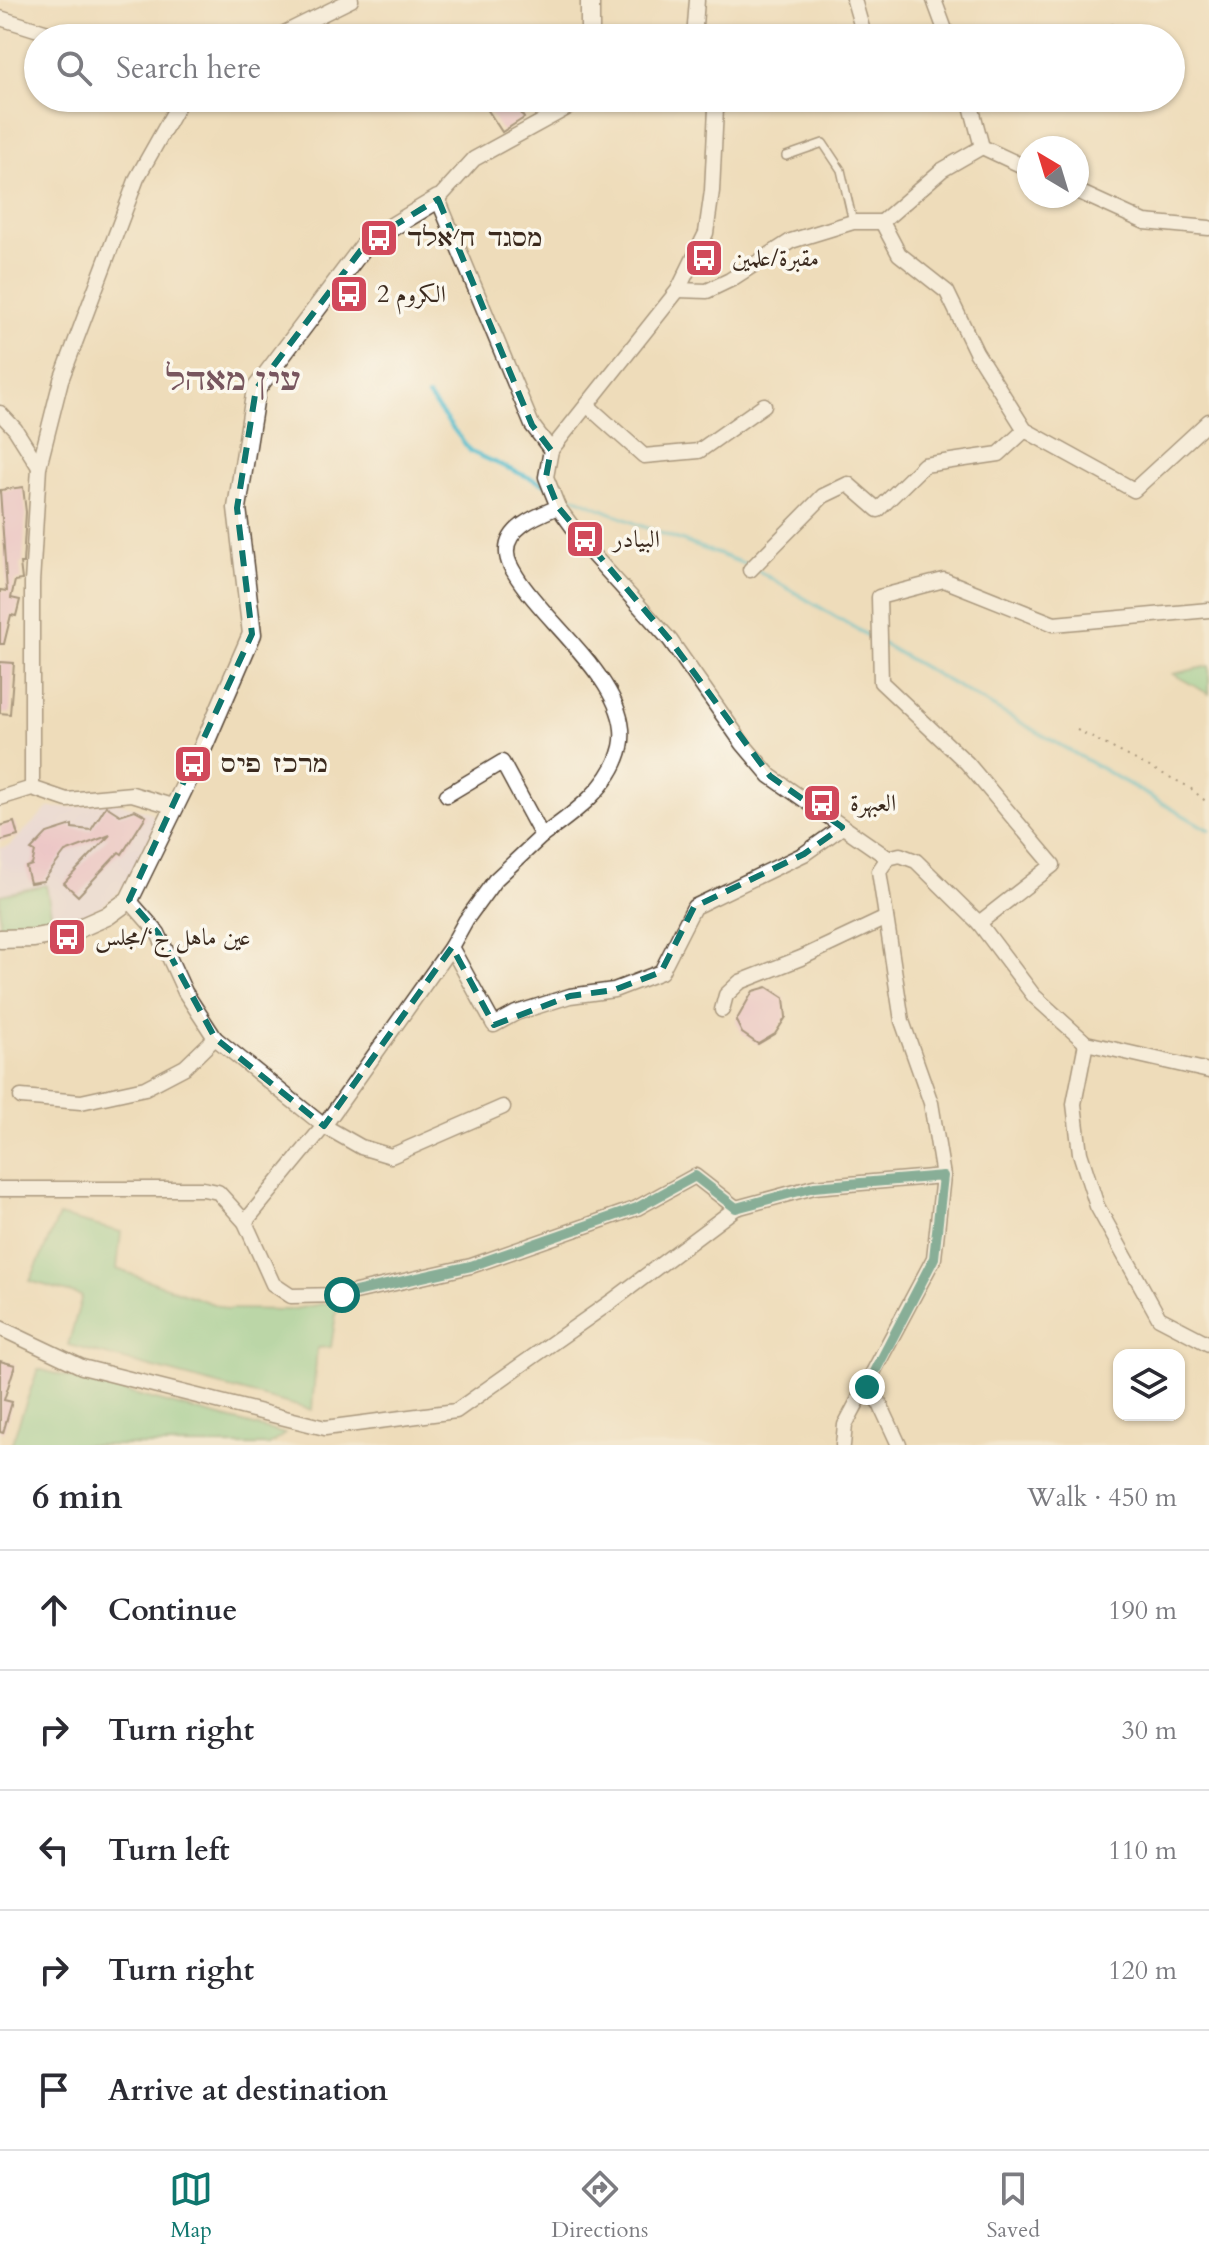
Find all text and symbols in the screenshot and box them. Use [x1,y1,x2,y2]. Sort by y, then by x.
search box [24,24,1185,112]
icon: search [52,46,96,90]
text: Search here [116,48,261,89]
north arrow [1017,136,1089,208]
bus stop icon: מסגד ח׳אלד [358,217,400,259]
place label: מסגד ח׳אלד [407,222,543,255]
bus stop icon: مقبرة/علمين [683,237,725,279]
place label: مقبرة/علمين [732,242,819,275]
bus stop icon: الكروم 2 [328,273,370,315]
place label: الكروم 2 [377,278,446,315]
district label: עין מאהל [165,358,301,402]
bus stop icon: البيادر [564,518,606,560]
place label: البيادر [611,523,660,556]
bus stop icon: מרכז פיס [172,743,214,785]
place label: מרכז פיס [221,748,328,781]
bus stop icon: العبهرة [801,782,843,824]
place label: العبهرة [850,787,896,820]
bus stop icon: عين ماهل ج‘/مجلس [46,916,88,958]
place label: عين ماهل ج‘/مجلس [95,921,251,958]
route start [324,1277,360,1313]
map controls [1113,1349,1185,1421]
button: layers [1113,1349,1185,1421]
route end [849,1369,885,1405]
text: 6 min [32,1474,123,1520]
text: Walk · 450 m [1027,1480,1177,1515]
icon: ahead [32,1588,76,1632]
text: Continue [108,1590,237,1631]
text: 190 m [1108,1593,1177,1628]
icon: right [32,1708,76,1752]
text: Turn right [108,1710,254,1751]
text: 30 m [1121,1713,1177,1748]
icon: left [32,1828,76,1872]
text: Turn left [108,1830,230,1871]
text: 110 m [1108,1833,1177,1868]
icon: right [32,1948,76,1992]
text: Turn right [108,1950,254,1991]
text: 120 m [1108,1953,1177,1988]
icon: arrive [32,2068,76,2112]
text: Arrive at destination [108,2070,388,2111]
tab: Map [169,2167,213,2245]
tab: Directions [551,2167,648,2245]
tab: Saved [987,2167,1040,2245]

